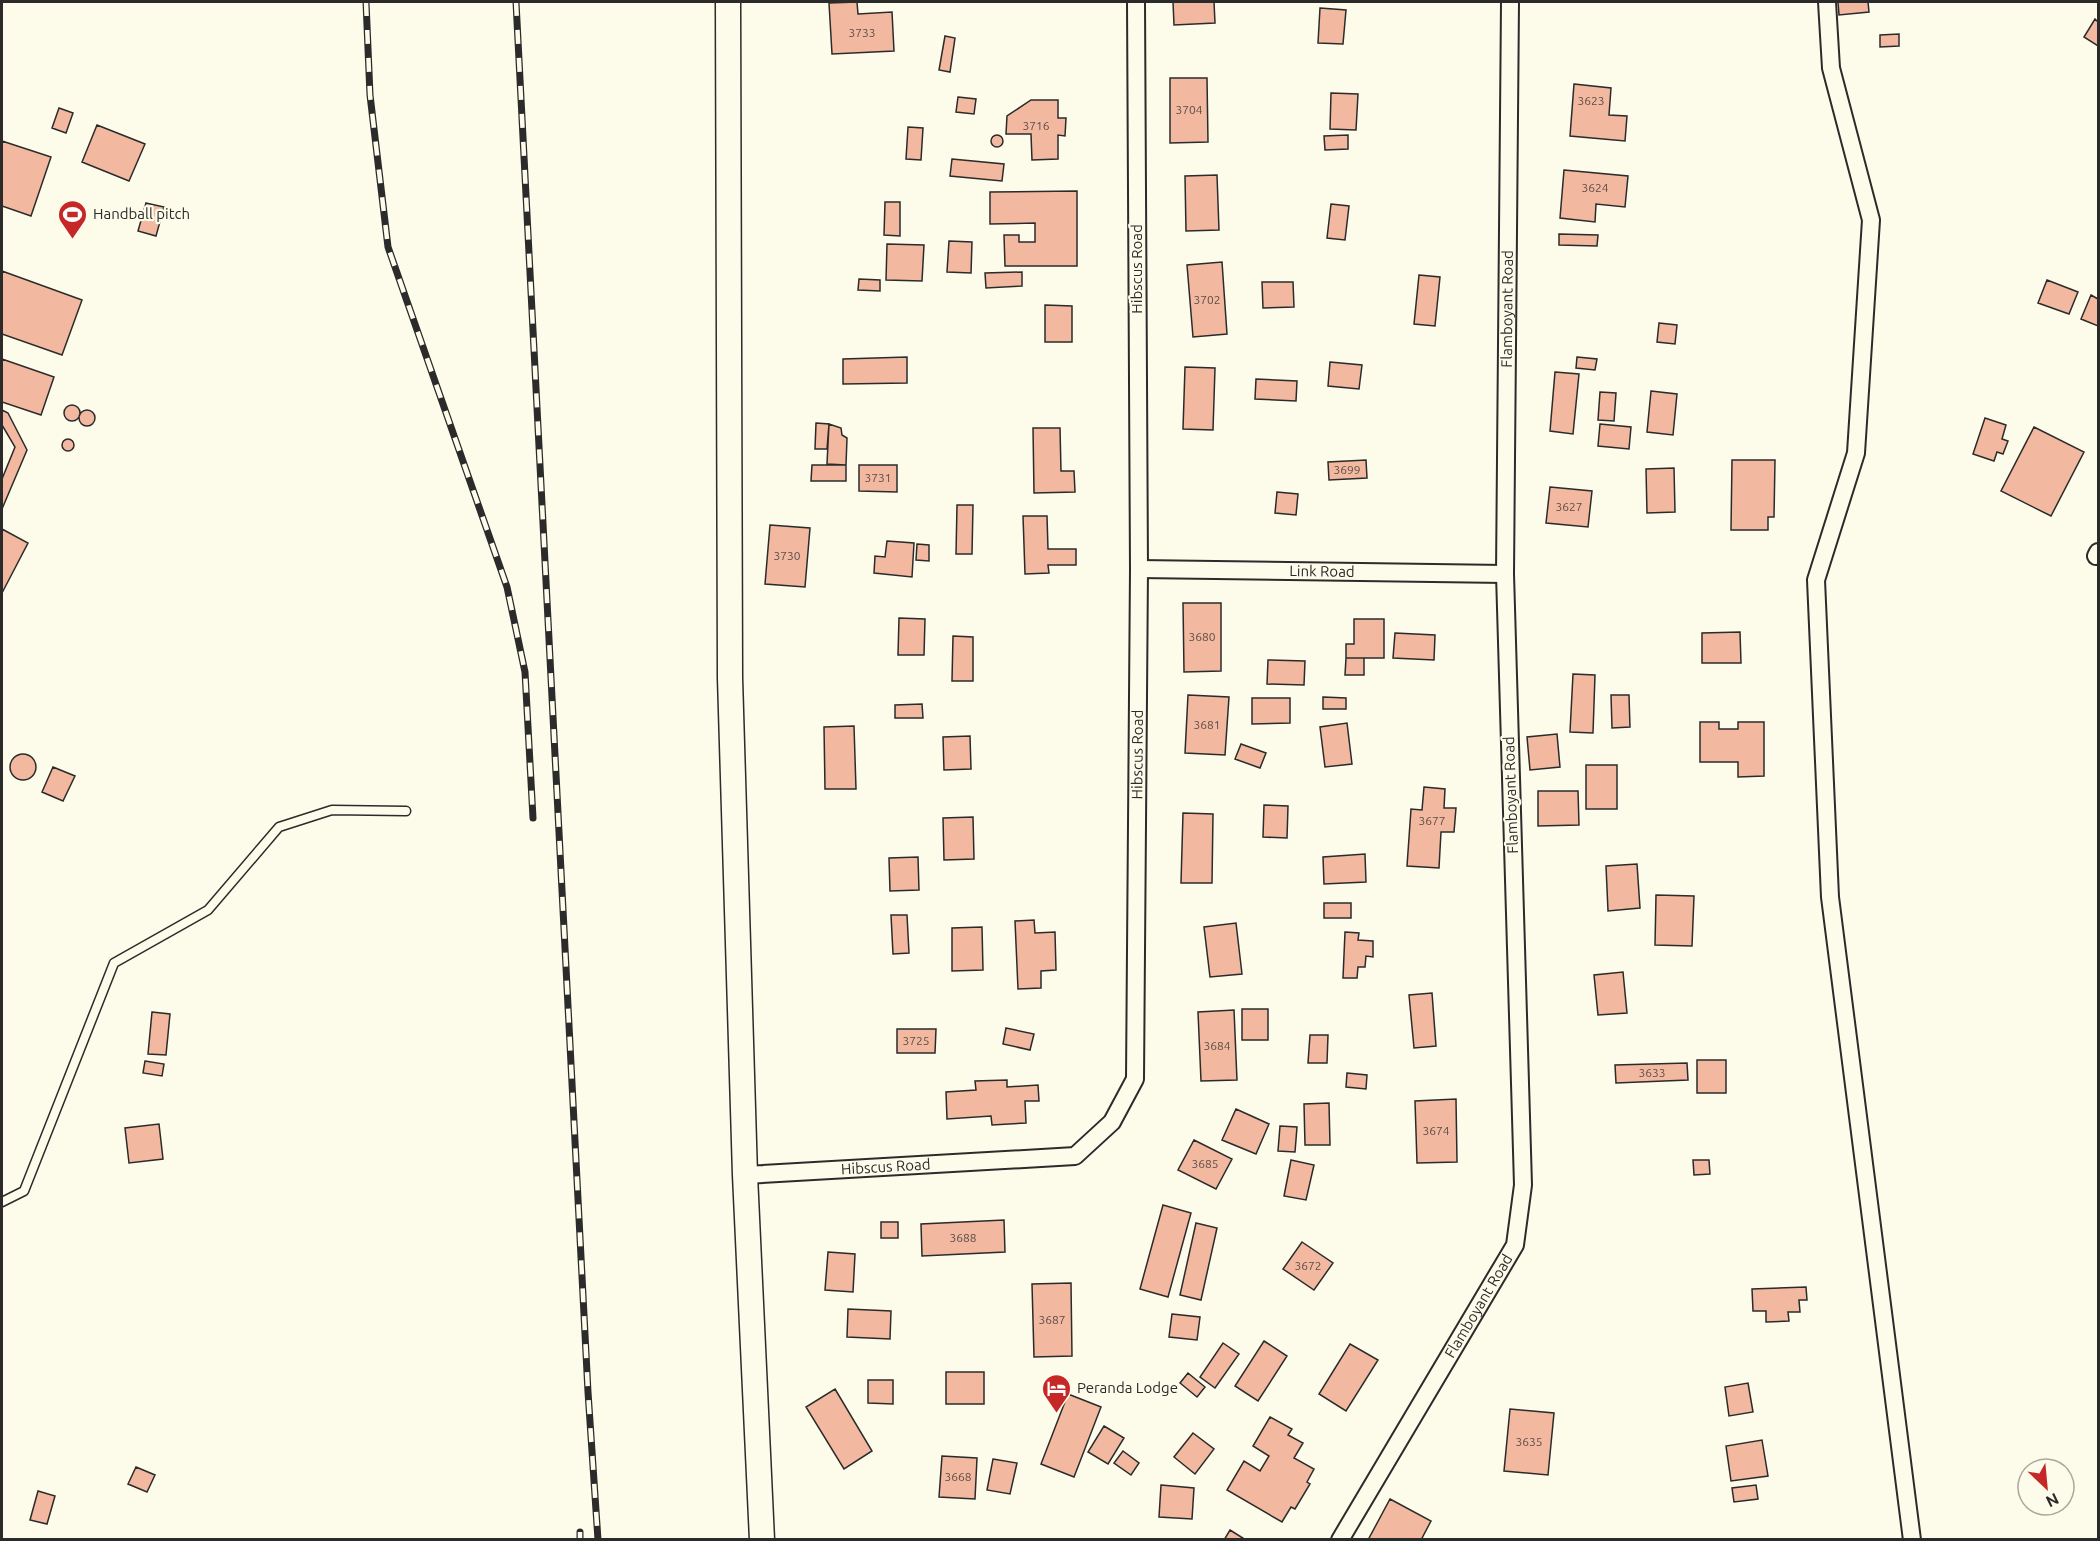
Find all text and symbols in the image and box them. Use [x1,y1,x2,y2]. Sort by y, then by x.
house number: 3733 [848,26,876,39]
house number: 3623 [1577,94,1605,107]
house number: 3704 [1175,103,1203,116]
house number: 3716 [1022,119,1050,132]
house number: 3624 [1581,181,1609,194]
sports icon: Handball pitch [56,198,88,240]
place label: Handball pitch [93,205,190,222]
street label: Hibscus Road [1128,224,1145,314]
street label: Flamboyant Road [1498,250,1516,368]
house number: 3702 [1193,293,1221,306]
house number: 3699 [1333,463,1361,476]
house number: 3731 [864,471,892,484]
house number: 3627 [1555,500,1583,513]
house number: 3730 [773,549,801,562]
street label: Link Road [1289,562,1355,580]
house number: 3680 [1188,630,1216,643]
street label: Hibscus Road [1128,710,1146,799]
house number: 3681 [1193,718,1221,731]
street label: Flamboyant Road [1500,736,1521,854]
house number: 3677 [1418,814,1446,827]
house number: 3725 [902,1034,930,1047]
house number: 3684 [1203,1039,1231,1052]
house number: 3633 [1638,1066,1666,1079]
house number: 3674 [1422,1124,1450,1137]
street label: Hibscus Road [841,1155,931,1177]
house number: 3685 [1191,1157,1219,1170]
house number: 3688 [949,1231,977,1244]
street label: Flamboyant Road [1441,1251,1516,1361]
house number: 3672 [1294,1259,1322,1272]
house number: 3687 [1038,1313,1066,1326]
hotel icon: Peranda Lodge [1040,1372,1072,1414]
place label: Peranda Lodge [1077,1379,1178,1396]
house number: 3635 [1515,1435,1543,1448]
north arrow [2016,1457,2076,1517]
house number: 3668 [944,1470,972,1483]
text: N [2043,1490,2062,1511]

